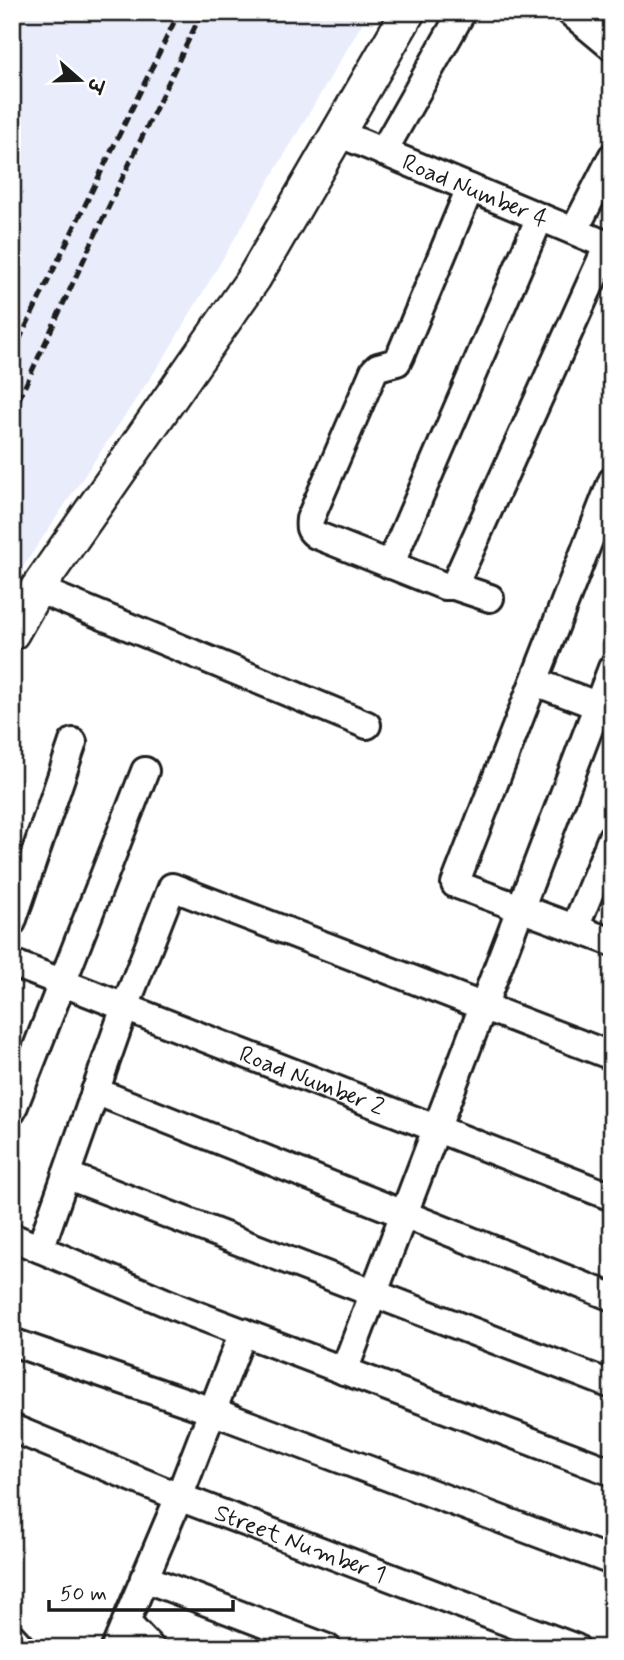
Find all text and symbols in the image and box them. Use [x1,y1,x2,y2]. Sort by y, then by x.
north arrow [46,46,116,116]
text: उ [80,73,109,98]
street label: Road Number 4 [397,148,553,236]
street label: Road Number 2 [235,1039,389,1124]
street label: Street Number 1 [210,1498,390,1591]
scale bar [49,1569,233,1613]
text: 50 m [60,1580,107,1608]

